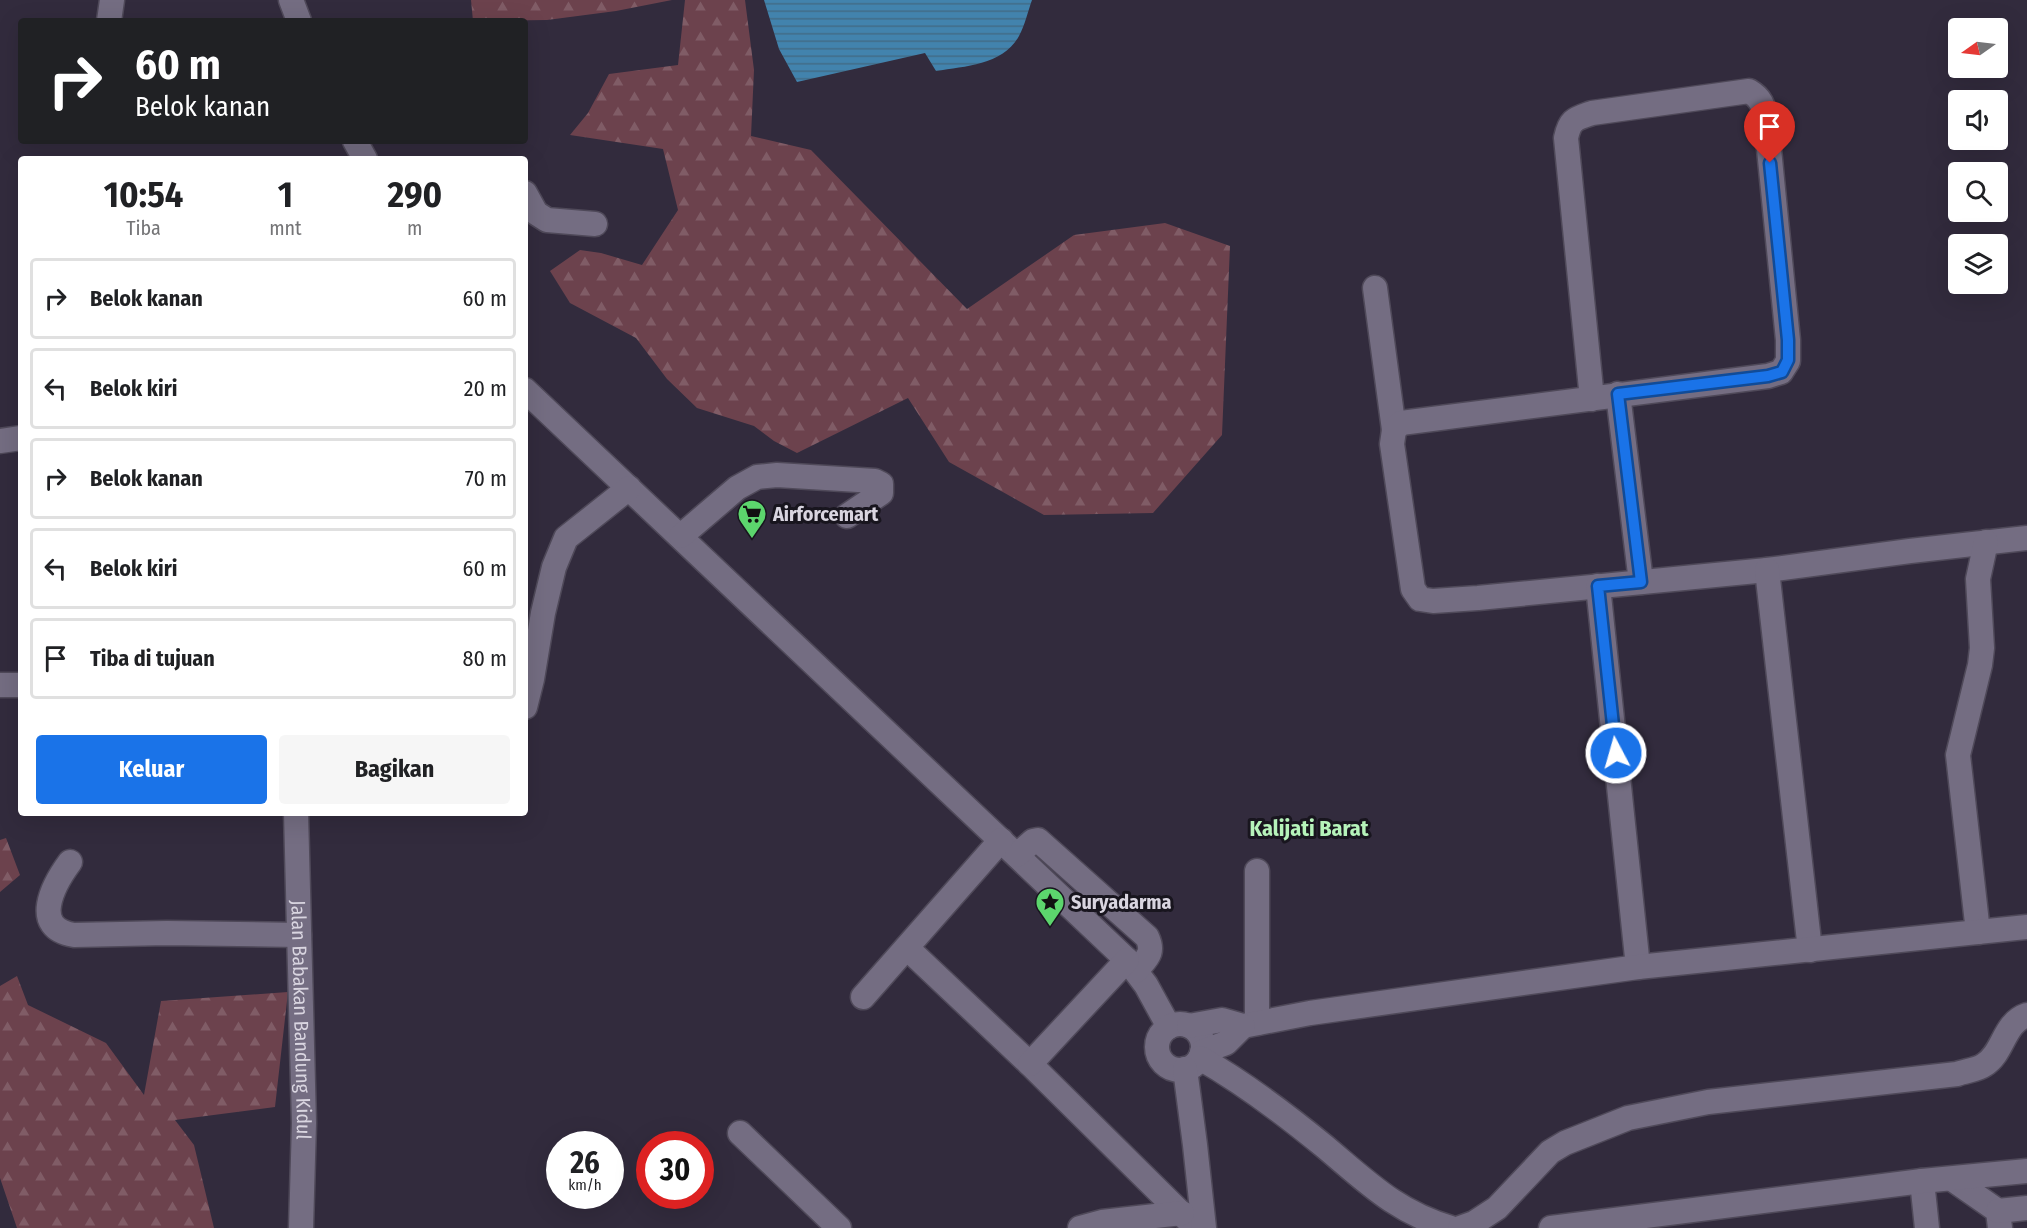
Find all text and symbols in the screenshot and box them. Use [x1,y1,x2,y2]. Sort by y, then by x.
north arrow [1948,18,2008,78]
map controls [1948,18,2008,294]
text: 60 m [135,40,221,90]
icon: right [36,42,114,120]
button: sound [1948,90,2008,150]
text: Belok kanan [135,91,270,123]
pin [1744,101,1795,163]
icon: arrive [1753,110,1786,143]
button: search [1948,162,2008,222]
text: 10:54 [104,173,183,217]
text: 1 [278,173,293,217]
text: 290 [387,173,442,217]
text: Tiba [126,216,161,240]
text: mnt [269,216,302,240]
text: m [407,216,423,240]
button: layers [1948,234,2008,294]
icon: right [39,282,72,315]
text: Belok kanan [90,285,203,312]
text: 60 m [463,285,507,312]
icon: left [39,372,72,405]
text: Belok kiri [90,375,178,402]
text: 20 m [464,375,507,402]
icon: right [39,462,72,495]
text: Belok kanan [90,465,203,492]
text: 70 m [465,465,507,492]
supermarket icon: Airforcemart [736,498,768,540]
place label: Airforcemart [772,502,879,526]
icon: left [39,552,72,585]
text: Belok kiri [90,555,178,582]
text: 60 m [463,555,507,582]
icon: arrive [39,642,72,675]
text: Tiba di tujuan [90,645,215,672]
text: 80 m [462,645,507,672]
position arrow [1584,721,1648,785]
button: Keluar [36,735,267,804]
button: Bagikan [279,735,510,804]
district label: Kalijati Barat [1250,815,1369,842]
place icon: Suryadarma [1034,886,1066,928]
place label: Suryadarma [1071,890,1172,914]
street label: Jalan Babakan Bandung Kidul [286,900,316,1140]
speed limit sign: 30 [636,1131,714,1209]
text: 26 [570,1145,600,1181]
text: km/h [568,1176,602,1194]

